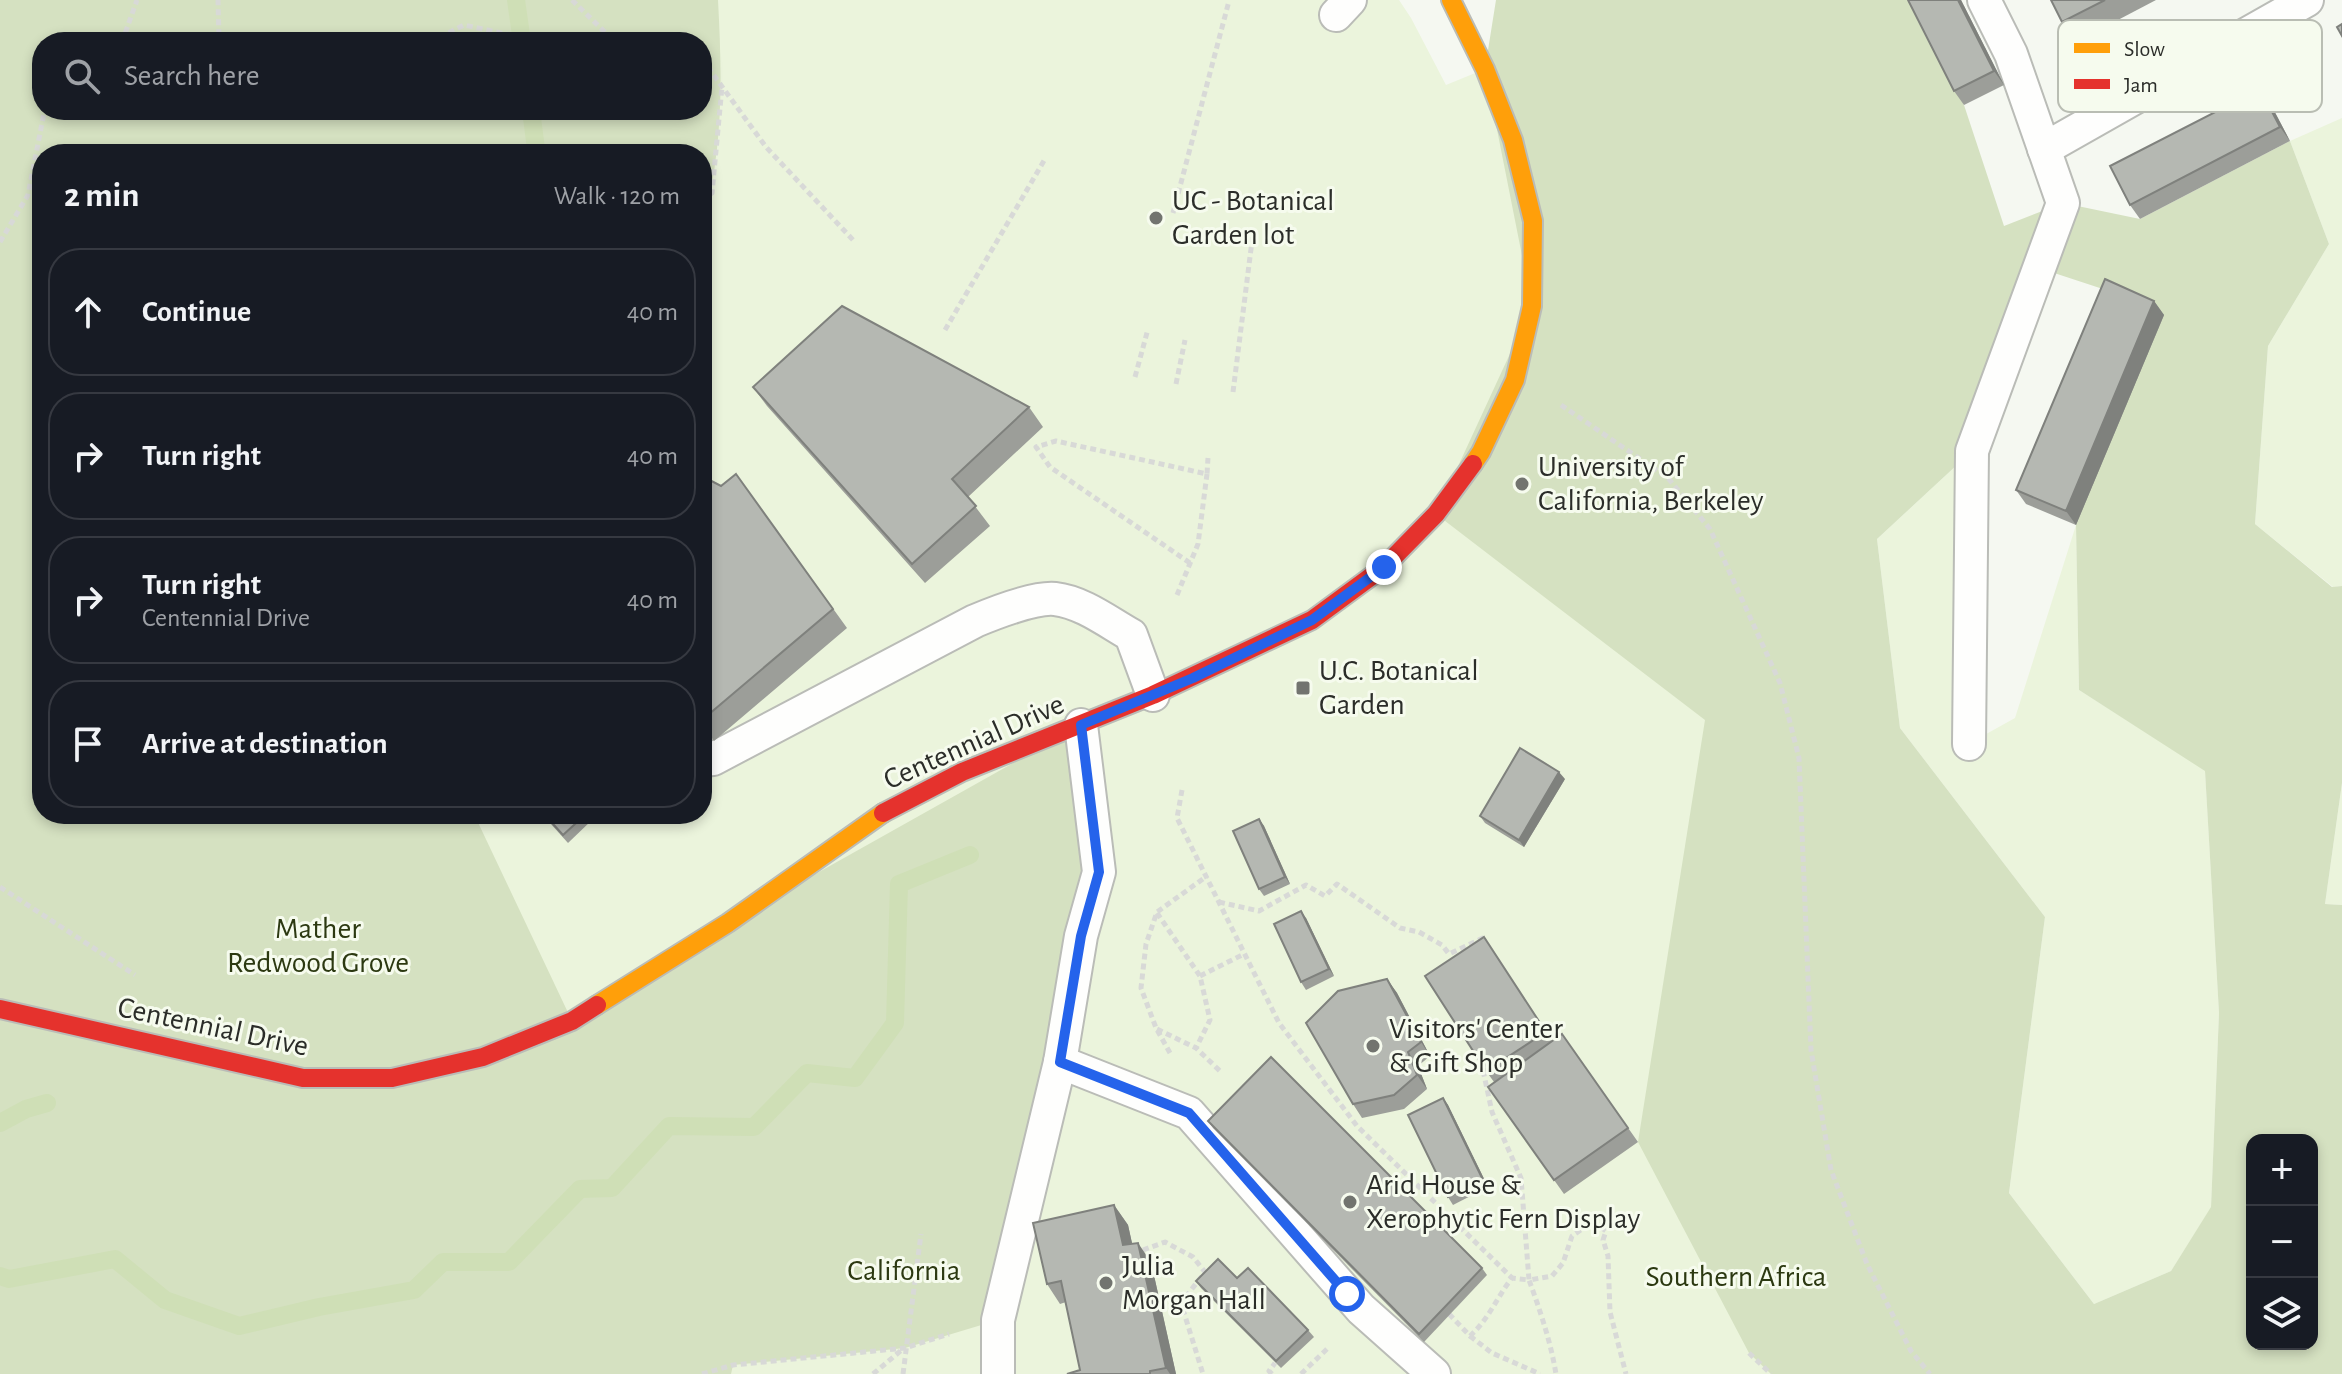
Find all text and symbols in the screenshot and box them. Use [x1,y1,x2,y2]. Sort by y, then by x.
legend [2058,20,2322,112]
search box [32,32,712,120]
text: Slow [2124,38,2165,60]
icon: search [60,54,104,98]
text: Search here [124,61,260,91]
text: Jam [2124,74,2158,96]
text: 2 min [64,179,139,213]
text: Walk · 120 m [554,183,680,209]
place label: UC - Botanical Garden lot [1172,186,1334,250]
marker: UC - Botanical Garden lot [1147,209,1165,227]
icon: ahead [66,290,110,334]
text: Continue [142,297,251,327]
text: 40 m [627,299,678,325]
icon: right [66,434,110,478]
text: Turn right [142,441,261,471]
text: 40 m [627,443,678,469]
place label: University of California, Berkeley [1538,452,1764,516]
marker: University of California, Berkeley [1513,475,1531,493]
route end [1366,549,1402,585]
text: Turn right [142,570,261,600]
icon: right [66,578,110,622]
text: 40 m [627,587,678,613]
text: Centennial Drive [142,605,310,631]
place label: U.C. Botanical Garden [1319,656,1479,720]
marker: U.C. Botanical Garden [1294,679,1312,697]
street label: Centennial Drive [879,689,1069,795]
icon: arrive [66,722,110,766]
text: Arrive at destination [142,729,388,759]
park label: Mather Redwood Grove [227,914,409,978]
street label: Centennial Drive [115,992,311,1062]
place label: Visitors' Center & Gift Shop [1389,1014,1563,1078]
marker: Visitors' Center & Gift Shop [1364,1037,1382,1055]
map controls [2246,1134,2318,1350]
button: + [2246,1134,2318,1206]
place label: Arid House & Xerophytic Fern Display [1366,1170,1641,1234]
marker: Arid House & Xerophytic Fern Display [1341,1193,1359,1211]
button: − [2246,1206,2318,1278]
place label: Julia Morgan Hall [1122,1251,1266,1315]
park label: California [847,1256,961,1286]
park label: Southern Africa [1645,1262,1827,1292]
marker: Julia Morgan Hall [1097,1274,1115,1292]
route start [1329,1276,1365,1312]
button: layers [2246,1278,2318,1350]

